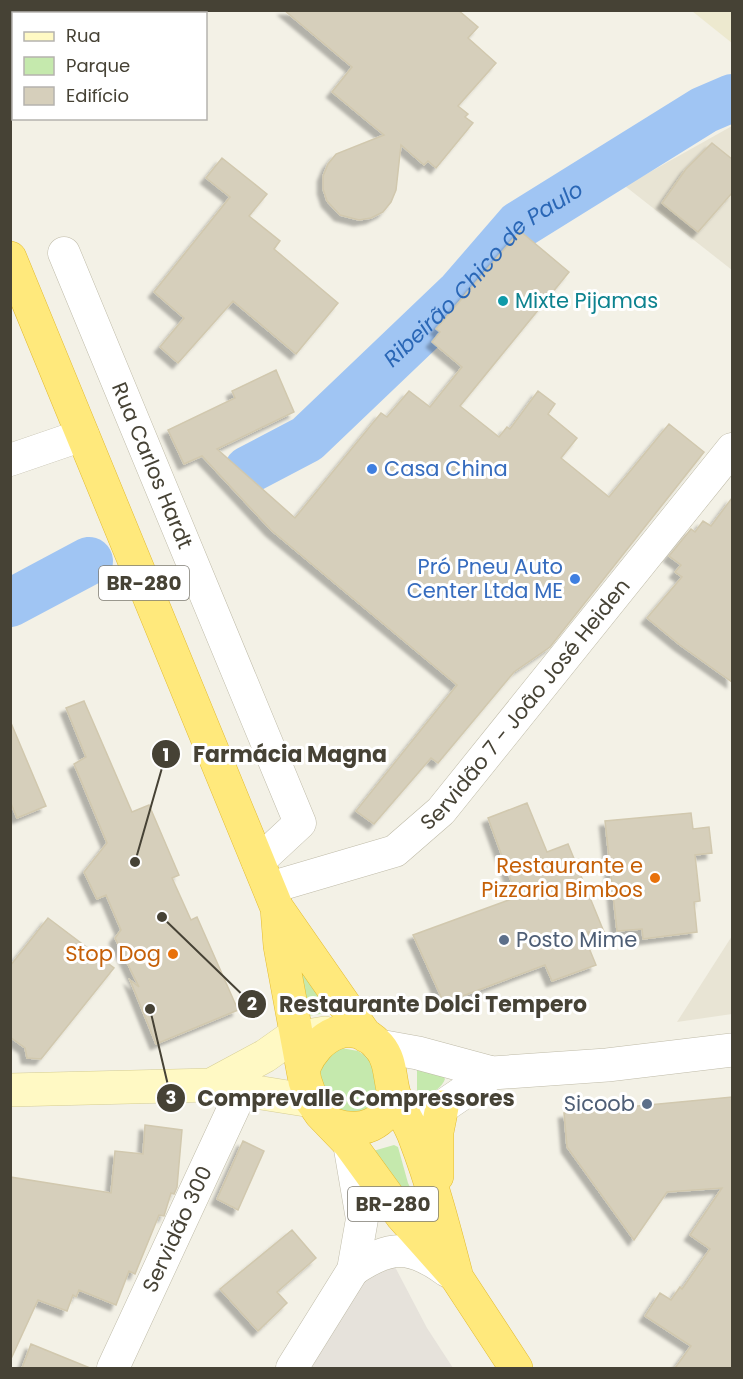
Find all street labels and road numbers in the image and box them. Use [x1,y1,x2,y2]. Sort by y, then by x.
street label: Rua Carlos Hardt [105,378,200,553]
road number: BR-280 [99,566,189,600]
street label: Servidão 7 - João José Heiden [414,572,636,837]
street label: Servidão 300 [135,1161,219,1297]
road number: BR-280 [348,1187,438,1221]

